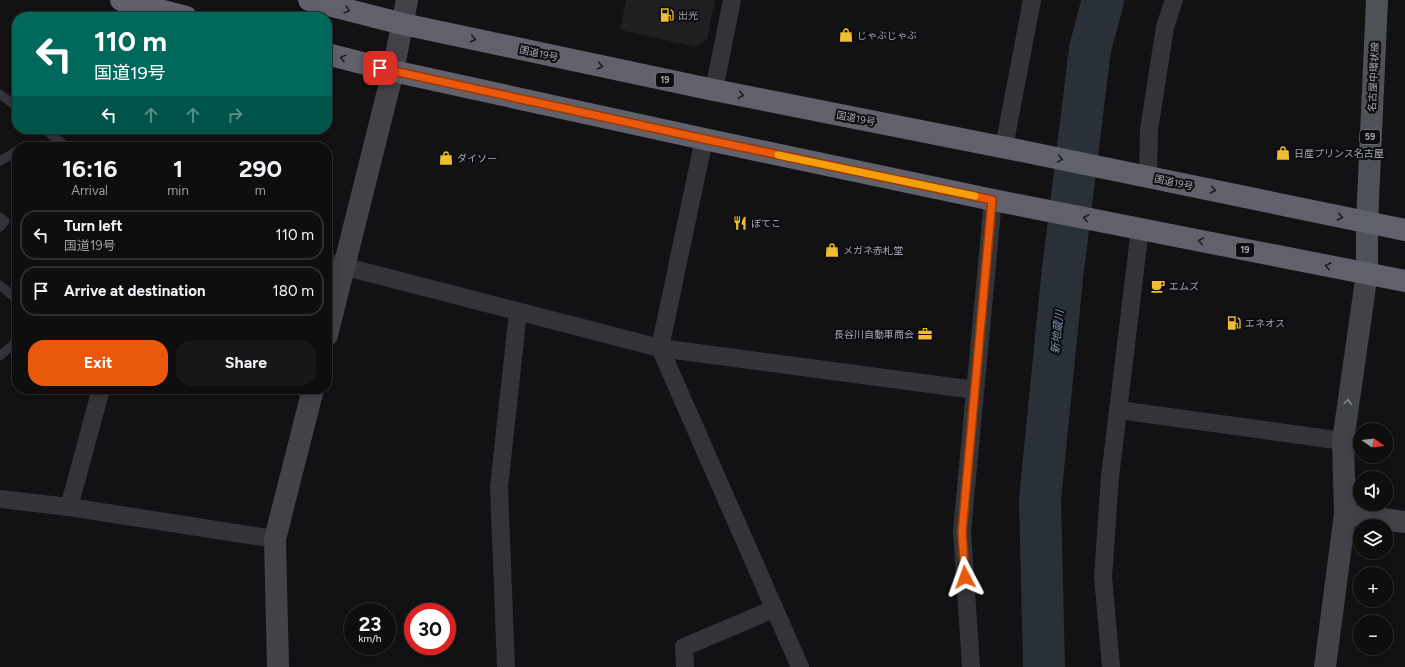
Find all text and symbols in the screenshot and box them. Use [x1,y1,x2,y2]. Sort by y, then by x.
one-way arrow [343,5,350,14]
fuel station icon: 出光 [659,7,675,23]
place label: 出光 [678,9,698,22]
text: 110 m [94,24,167,58]
shop icon: じゃぶじゃぶ [838,27,854,43]
icon: left [28,28,80,80]
place label: じゃぶじゃぶ [857,29,917,42]
one-way arrow [470,35,476,43]
street label: 名古屋中環状線 [1365,42,1382,112]
street label: 国道19号 [518,43,560,64]
pin [363,51,397,85]
one-way arrow [340,55,347,63]
icon: arrive [369,57,391,79]
text: 国道19号 [94,62,166,84]
one-way arrow [597,62,604,70]
road number: 19 [656,73,674,87]
one-way arrow [738,91,745,99]
icon: left [98,104,120,126]
icon: ahead [140,104,162,126]
icon: ahead [182,104,204,126]
icon: right [224,104,246,126]
street label: 国道19号 [835,108,877,129]
road number: 59 [1360,130,1380,144]
shop icon: 日産プリンス名古屋 [1275,145,1291,161]
place label: 日産プリンス名古屋 [1294,147,1384,160]
shop icon: ダイソー [438,150,454,166]
place label: ダイソー [457,152,497,165]
text: 16:16 [62,154,117,183]
text: 1 [173,154,183,183]
text: 290 [239,154,282,183]
one-way arrow [1057,154,1064,162]
street label: 国道19号 [1153,172,1195,193]
text: Arrival [71,183,108,198]
text: min [167,183,189,198]
text: m [255,183,266,198]
one-way arrow [1210,186,1216,194]
one-way arrow [1337,212,1343,220]
one-way arrow [1083,214,1089,223]
restaurant icon: ぼてこ [732,215,748,231]
text: Turn left [64,217,122,235]
place label: ぼてこ [751,217,781,230]
icon: left [30,224,52,246]
text: 110 m [276,226,314,244]
one-way arrow [1198,237,1204,245]
text: 国道19号 [64,238,116,253]
shop icon: メガネ赤札堂 [824,242,840,258]
road number: 19 [1236,243,1254,257]
place label: メガネ赤札堂 [843,244,903,257]
one-way arrow [1325,262,1331,271]
cafe icon: エムズ [1150,278,1166,294]
icon: arrive [30,280,52,302]
place label: エムズ [1169,280,1199,293]
text: Arrive at destination [64,282,205,300]
text: 180 m [273,282,314,300]
water label: 新地蔵川 [1049,308,1066,355]
fuel station icon: エネオス [1226,315,1242,331]
place label: エネオス [1245,317,1285,330]
office icon: 長谷川自動車商会 [917,326,933,342]
place label: 長谷川自動車商会 [834,328,914,341]
button: Exit [28,340,168,386]
button: Share [176,340,316,386]
one-way arrow [1343,399,1352,405]
north arrow [1353,423,1393,463]
map controls [1353,423,1393,655]
button: sound [1353,471,1393,511]
button: layers [1353,519,1393,559]
position arrow [944,556,986,598]
button: + [1353,567,1393,607]
speed limit sign: 30 [404,603,456,655]
text: 23 [359,612,381,636]
button: − [1353,615,1393,655]
text: km/h [359,632,381,645]

